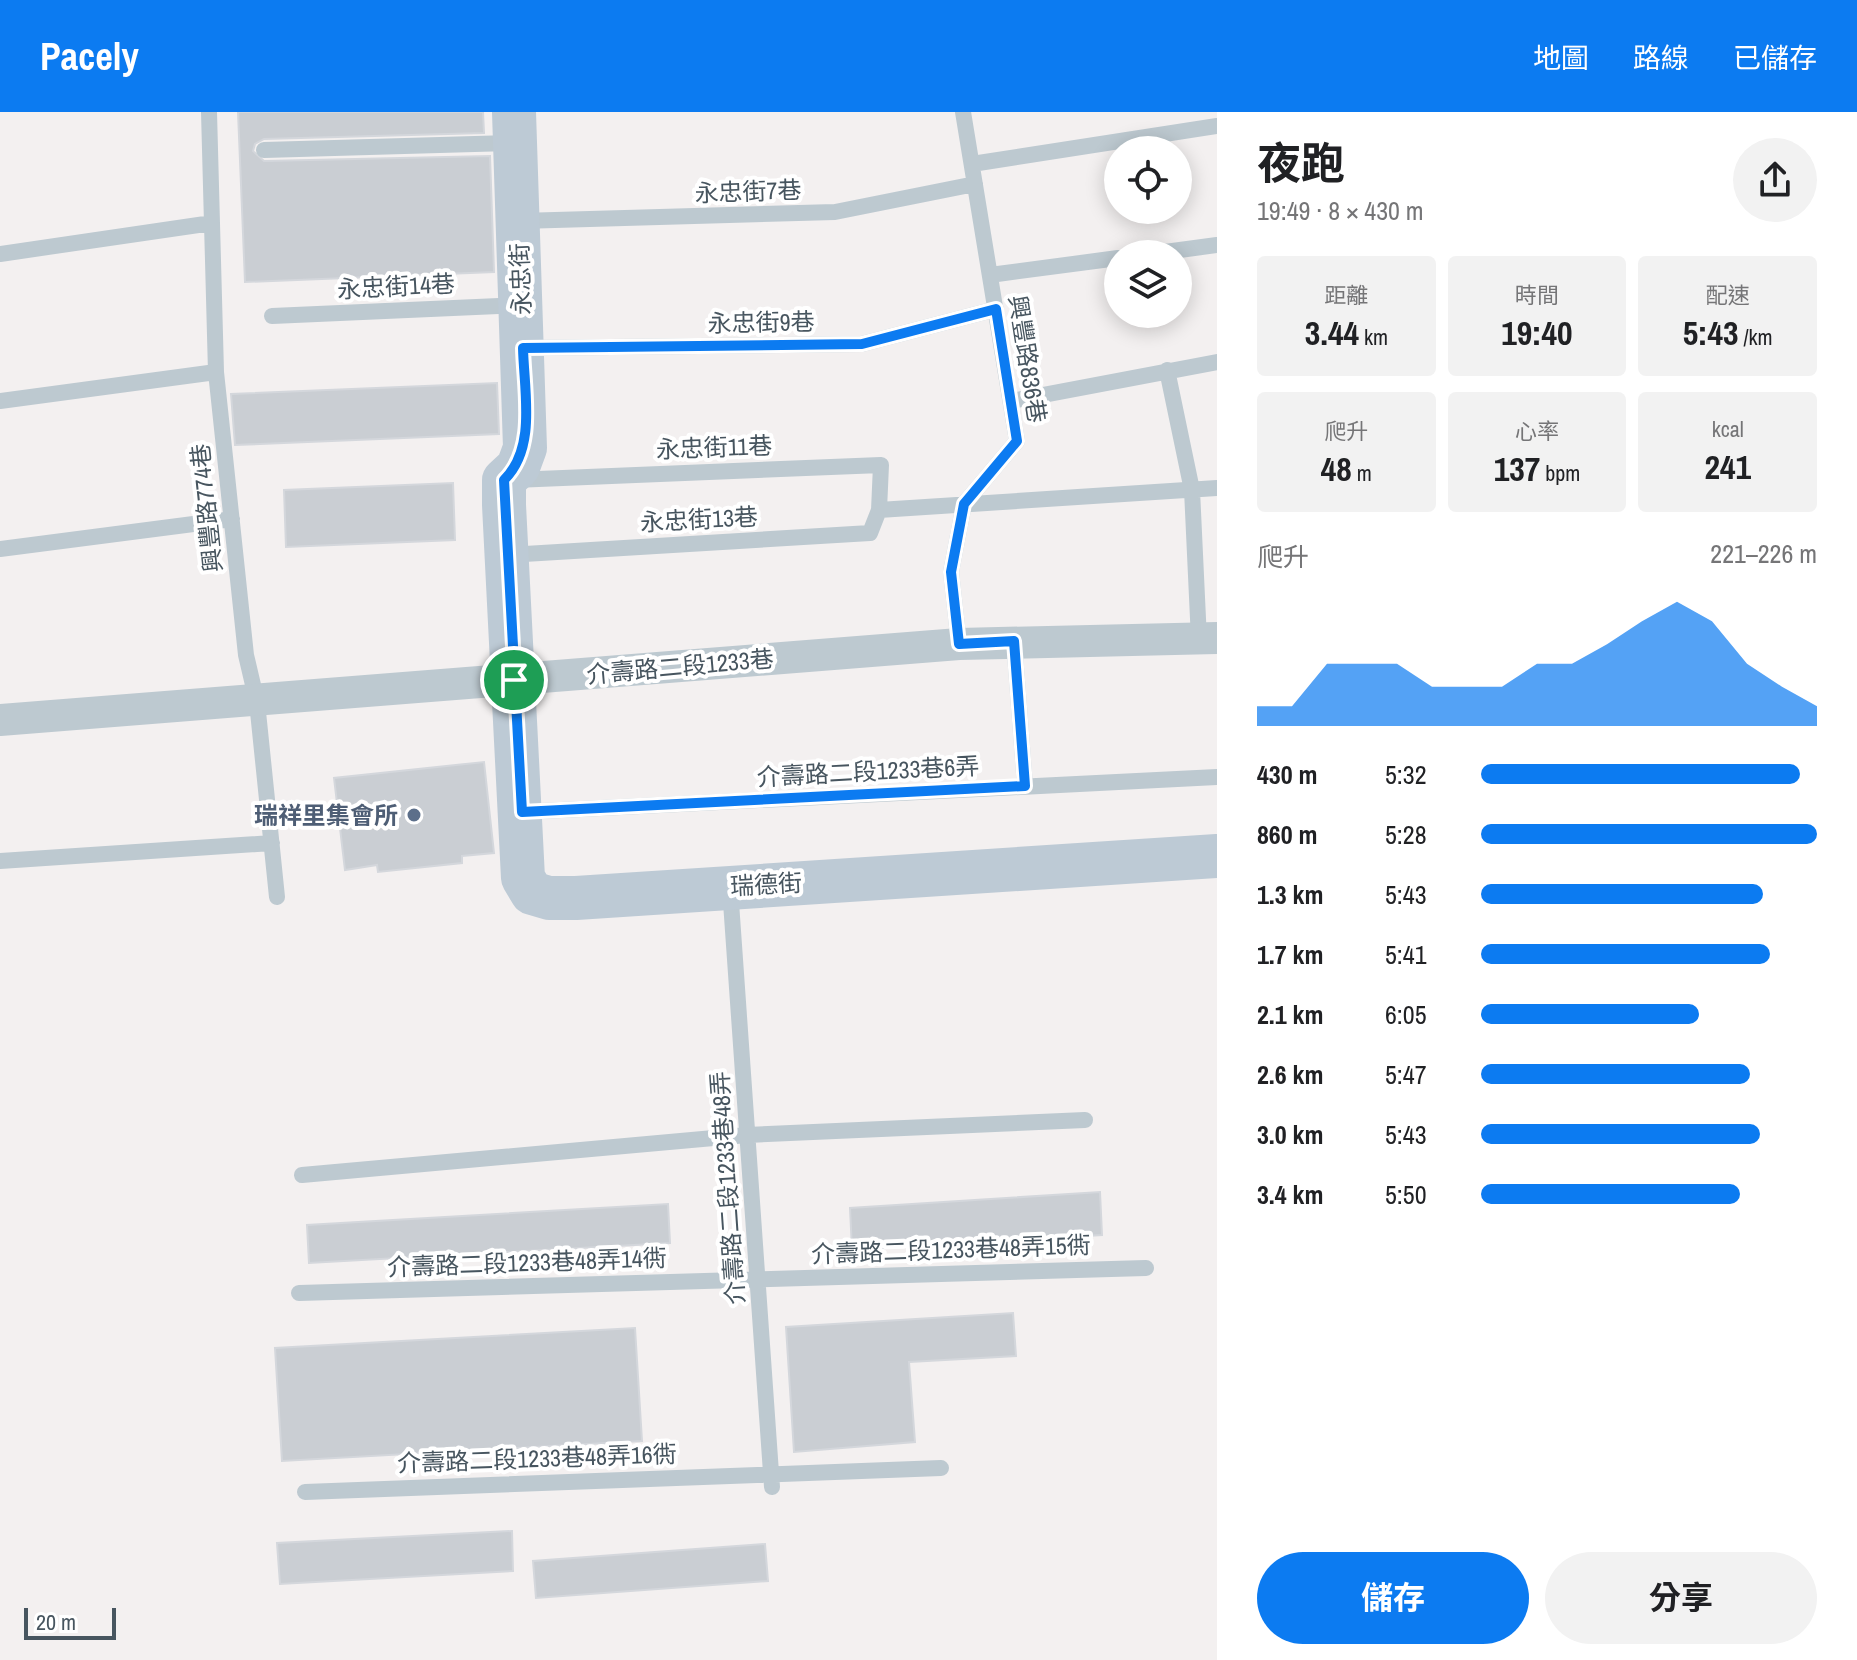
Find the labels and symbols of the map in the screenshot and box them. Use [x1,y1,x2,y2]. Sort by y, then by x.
street label: 永忠街7巷 [694,173,802,209]
street label: 永忠街 [503,242,537,316]
street label: 永忠街14巷 [336,267,456,305]
street label: 興豐路836巷 [1002,293,1054,425]
street label: 永忠街9巷 [707,305,815,339]
street label: 永忠街11巷 [655,429,773,465]
street label: 興豐路774巷 [183,442,229,574]
street label: 永忠街13巷 [639,500,759,538]
street label: 介壽路二段1233巷 [585,642,775,690]
pin [480,646,548,714]
street label: 介壽路二段1233巷6弄 [756,749,980,793]
place label: 瑞祥里集會所 [254,799,398,831]
marker: 瑞祥里集會所 [405,806,423,824]
street label: 瑞德街 [729,866,803,902]
street label: 介壽路二段1233巷48弄 [703,1070,751,1306]
street label: 介壽路二段1233巷48弄15衖 [811,1228,1091,1270]
street label: 介壽路二段1233巷48弄14衖 [387,1241,667,1283]
street label: 介壽路二段1233巷48弄16衖 [397,1437,677,1479]
scale bar [24,1604,116,1640]

